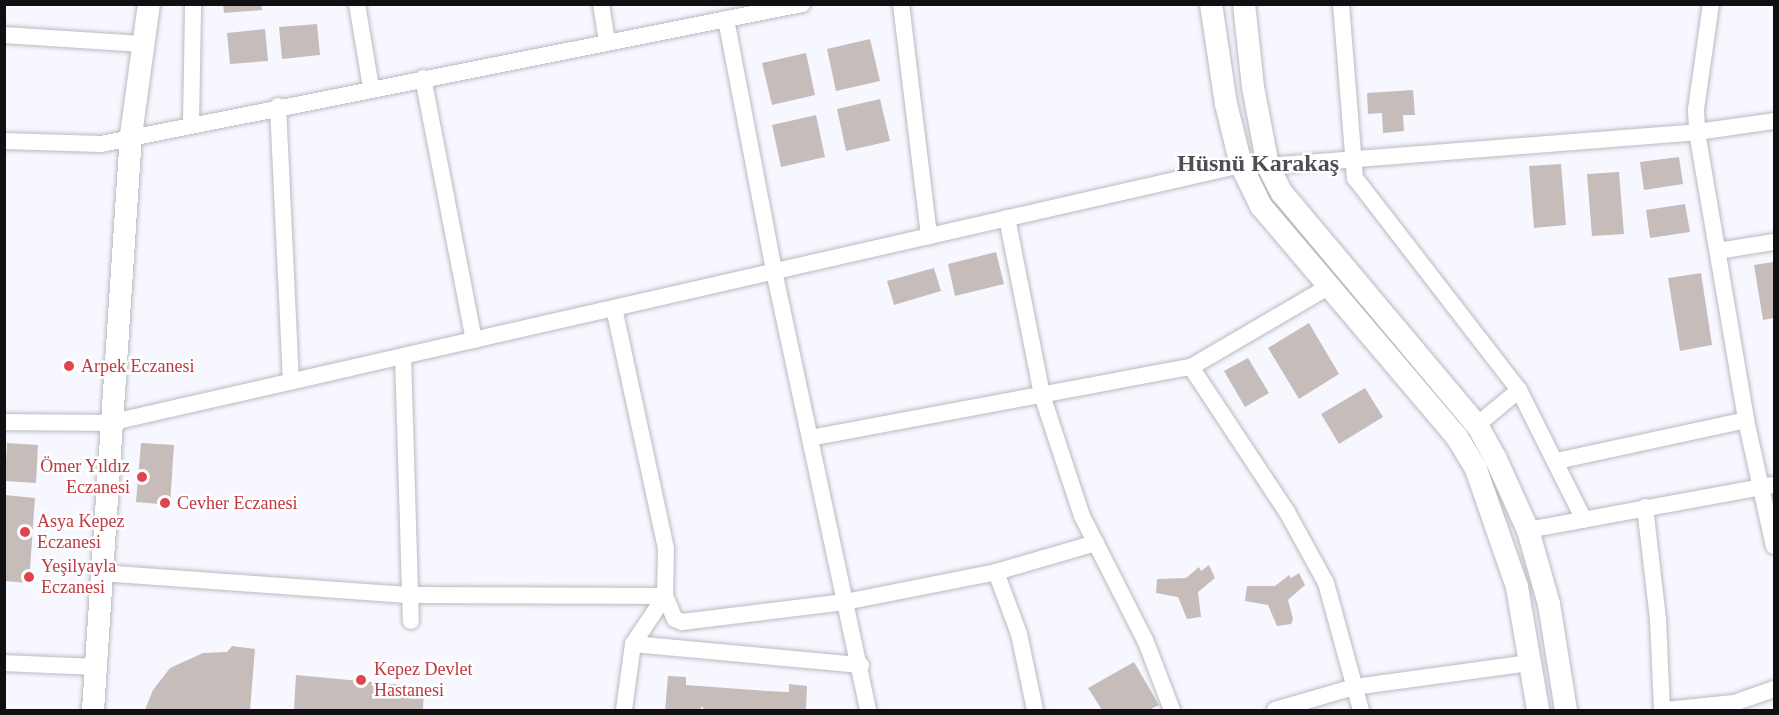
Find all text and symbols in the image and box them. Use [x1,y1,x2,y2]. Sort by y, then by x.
district label: Hüsnü Karakaş [1177,150,1339,178]
place label: Arpek Eczanesi [81,355,194,377]
marker: Arpek Eczanesi [62,359,76,373]
place label: Ömer Yıldız Eczanesi [40,456,130,498]
marker: Ömer Yıldız Eczanesi [135,470,149,484]
place label: Cevher Eczanesi [177,492,297,514]
marker: Cevher Eczanesi [158,496,172,510]
place label: Asya Kepez Eczanesi [37,511,124,554]
marker: Asya Kepez Eczanesi [18,525,32,539]
place label: Yeşilyayla Eczanesi [41,556,116,598]
marker: Yeşilyayla Eczanesi [22,570,36,584]
place label: Kepez Devlet Hastanesi [374,659,472,702]
marker: Kepez Devlet Hastanesi [352,671,370,689]

